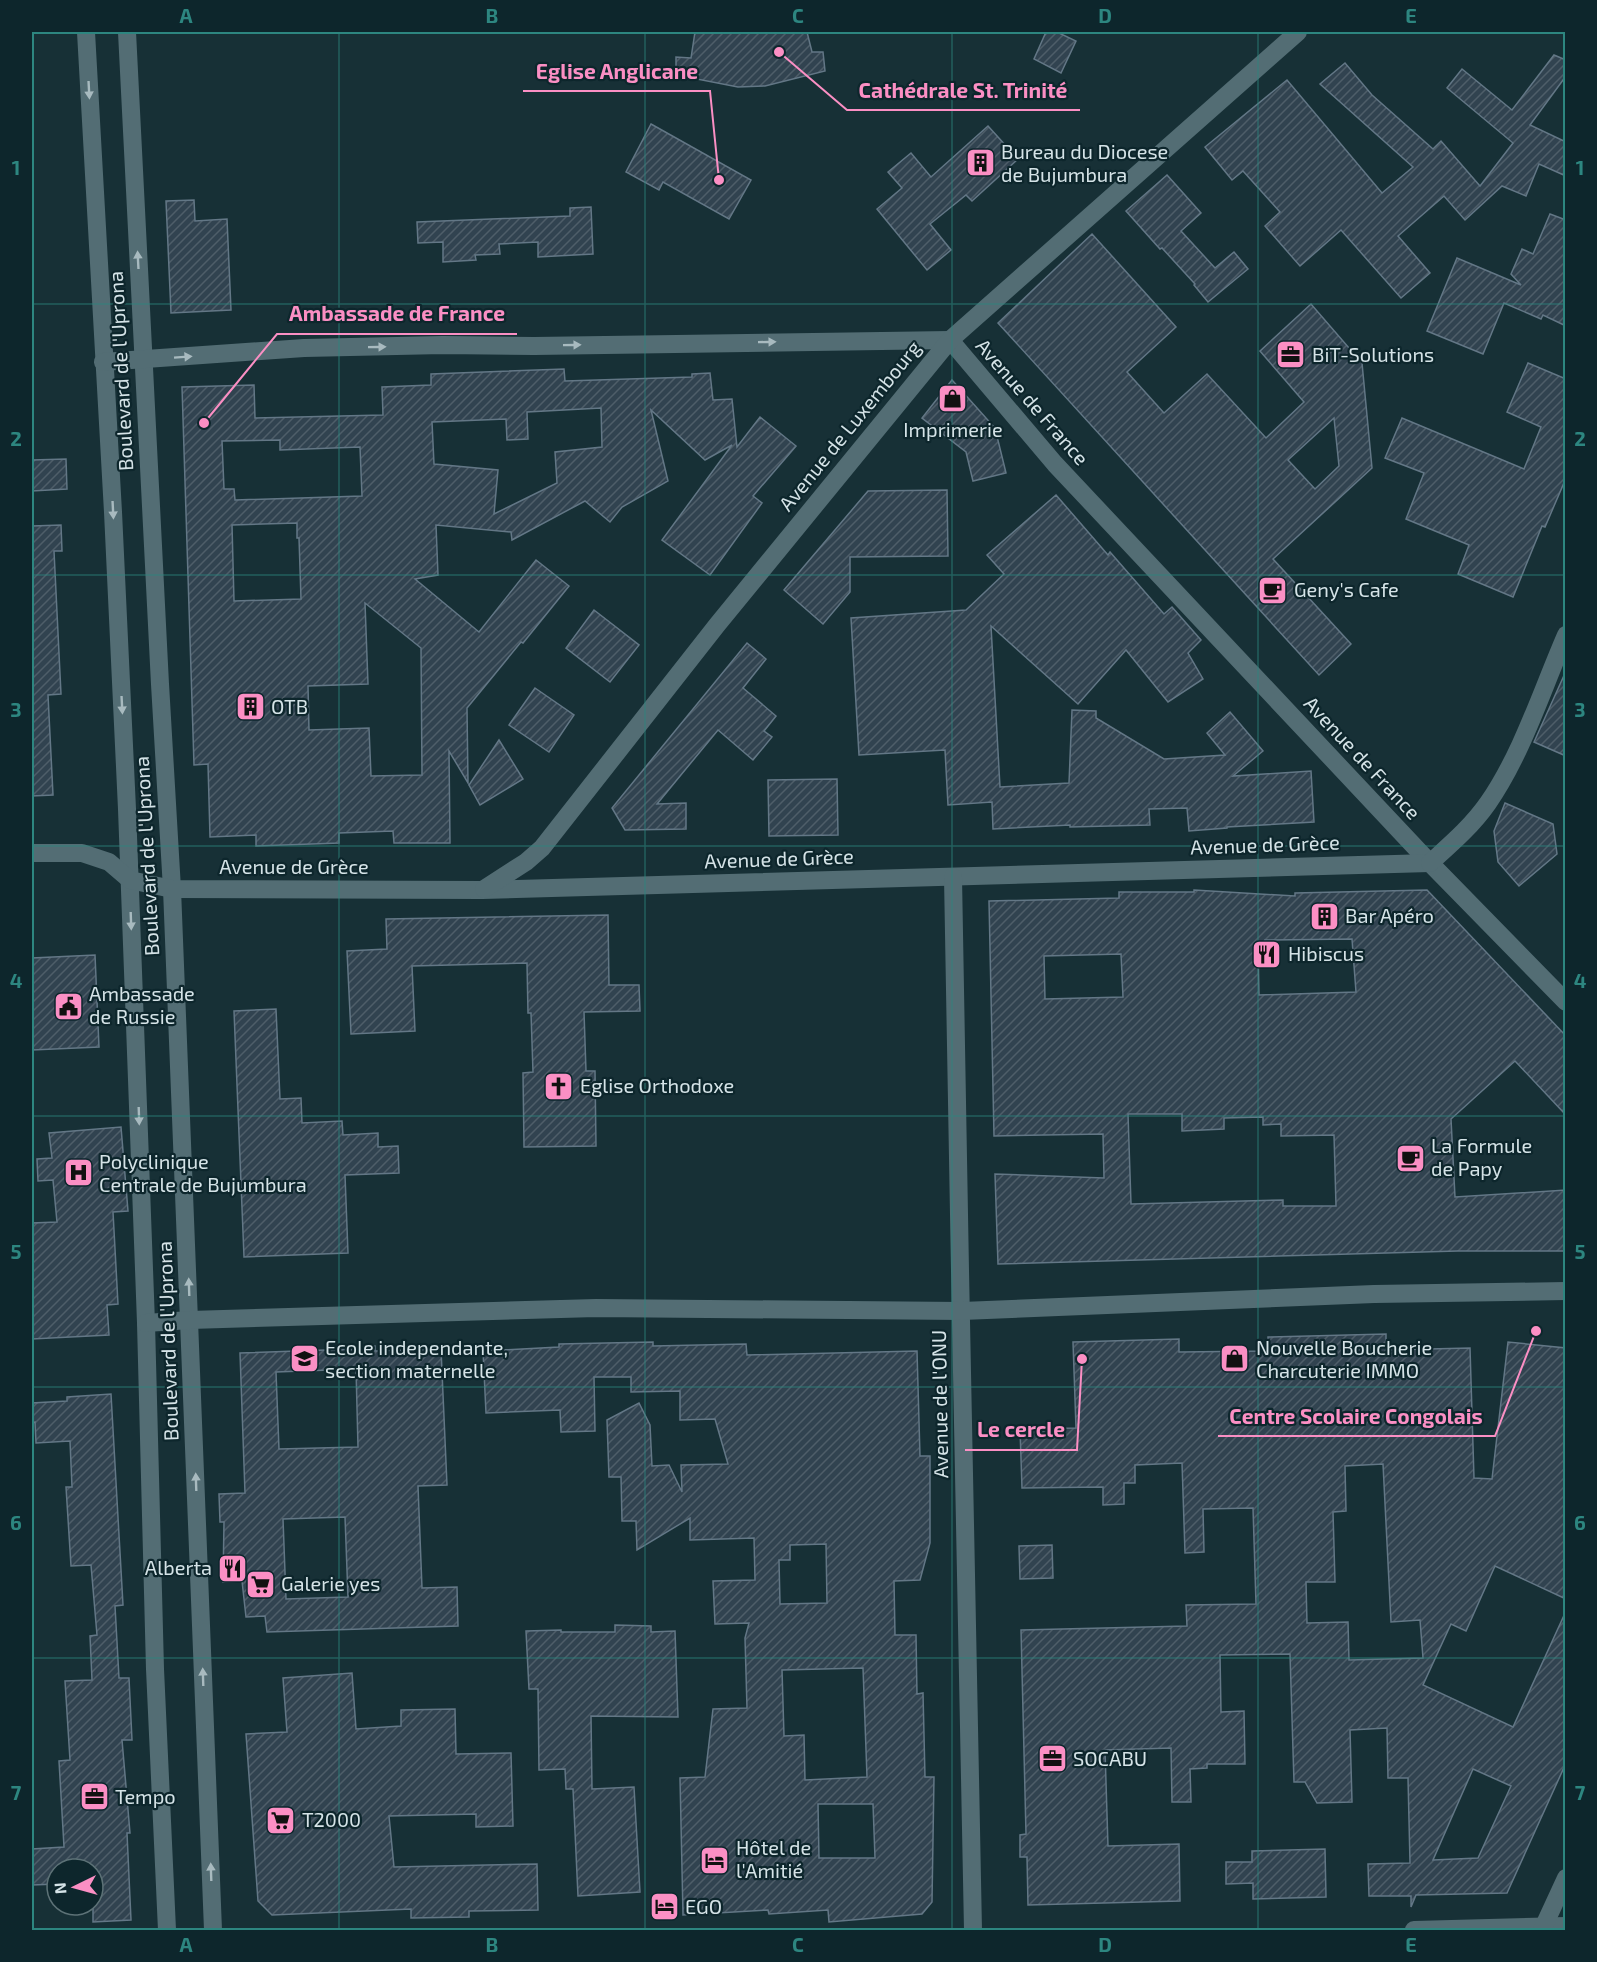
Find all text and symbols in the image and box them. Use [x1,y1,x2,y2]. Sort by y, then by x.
text: A [179,3,193,27]
text: B [486,3,498,27]
text: C [792,3,804,27]
text: D [1098,3,1112,27]
text: E [1405,3,1417,27]
callout: Eglise Anglicane [523,52,710,91]
text: Eglise Anglicane [536,58,698,83]
callout: Cathédrale St. Trinité [847,71,1080,110]
text: Cathédrale St. Trinité [859,77,1068,102]
one-way arrow [84,80,93,99]
place label: Bureau du Diocese de Bujumbura [1001,139,1168,186]
building icon: Bureau du Diocese de Bujumbura [964,147,996,179]
text: 1 [12,155,20,179]
text: 1 [1576,155,1584,179]
one-way arrow [134,251,143,270]
street label: Boulevard de l'Uprona [103,271,137,472]
callout: Ambassade de France [277,295,517,334]
text: Ambassade de France [289,300,505,325]
street label: Avenue de France [971,333,1094,469]
street label: Avenue de Luxembourg [773,336,925,515]
one-way arrow [758,337,777,347]
office icon: BiT-Solutions [1275,339,1307,371]
one-way arrow [563,340,582,350]
one-way arrow [368,342,387,351]
place label: BiT-Solutions [1312,342,1434,366]
one-way arrow [173,352,192,361]
shop icon: Imprimerie [937,383,969,415]
place label: Imprimerie [903,417,1003,441]
text: 2 [10,426,22,450]
text: 2 [1574,426,1586,450]
one-way arrow [109,501,118,520]
cafe icon: Geny's Cafe [1257,574,1289,606]
place label: Geny's Cafe [1294,577,1399,601]
building icon: OTB [234,691,266,723]
street label: Avenue de France [1300,691,1426,824]
place label: OTB [271,694,308,718]
one-way arrow [118,696,127,715]
text: 3 [10,697,22,721]
text: 3 [1574,697,1586,721]
street label: Boulevard de l'Uprona [129,756,163,957]
street label: Avenue de Grèce [1190,829,1340,859]
street label: Avenue de Grèce [704,843,854,873]
street label: Avenue de Grèce [219,854,369,878]
building icon: Bar Apéro [1308,900,1340,932]
place label: Bar Apéro [1345,903,1434,927]
one-way arrow [127,912,136,931]
restaurant icon: Hibiscus [1251,938,1283,970]
place label: Hibiscus [1288,941,1364,965]
text: 4 [10,968,23,992]
text: 4 [1574,968,1587,992]
place label: Ambassade de Russie [89,981,195,1028]
public building icon: Ambassade de Russie [52,990,84,1022]
church icon: Eglise Orthodoxe [543,1070,575,1102]
place label: Eglise Orthodoxe [580,1073,734,1097]
one-way arrow [134,1106,143,1125]
place label: La Formule de Papy [1431,1133,1532,1180]
cafe icon: La Formule de Papy [1394,1142,1426,1174]
place label: Polyclinique Centrale de Bujumbura [99,1149,307,1196]
hospital icon: Polyclinique Centrale de Bujumbura [62,1157,94,1189]
text: 5 [10,1239,22,1263]
text: 5 [1574,1239,1586,1263]
street label: Boulevard de l'Uprona [152,1241,182,1441]
one-way arrow [184,1278,193,1297]
street label: Avenue de l'ONU [926,1329,952,1479]
place label: Ecole independante, section maternelle [325,1335,508,1382]
place label: Nouvelle Boucherie Charcuterie IMMO [1256,1335,1432,1382]
school or university icon: Ecole independante, section maternelle [288,1343,320,1375]
shop icon: Nouvelle Boucherie Charcuterie IMMO [1219,1343,1251,1375]
callout: Centre Scolaire Congolais [1218,1397,1495,1436]
text: Centre Scolaire Congolais [1229,1403,1483,1428]
callout: Le cercle [965,1411,1077,1450]
text: Le cercle [977,1416,1065,1441]
one-way arrow [192,1473,201,1492]
text: 6 [10,1510,22,1534]
text: 6 [1574,1510,1586,1534]
restaurant icon: Alberta [217,1552,249,1584]
place label: Alberta [145,1555,212,1579]
supermarket icon: Galerie yes [244,1568,276,1600]
place label: Galerie yes [281,1571,380,1595]
one-way arrow [199,1668,208,1687]
office icon: SOCABU [1036,1743,1068,1775]
place label: SOCABU [1073,1746,1147,1770]
text: 7 [11,1780,22,1804]
text: 7 [1575,1780,1586,1804]
office icon: Tempo [78,1781,110,1813]
place label: Tempo [115,1784,176,1808]
supermarket icon: T2000 [265,1804,297,1836]
place label: T2000 [302,1807,361,1831]
place label: Hôtel de l'Amitié [736,1835,811,1882]
hotel icon: Hôtel de l'Amitié [699,1844,731,1876]
north arrow [45,1857,105,1917]
one-way arrow [206,1863,215,1882]
text: N [50,1882,70,1895]
hotel icon: EGO [648,1891,680,1923]
place label: EGO [685,1894,722,1918]
text: A [179,1932,193,1956]
text: B [486,1932,498,1956]
text: C [792,1932,804,1956]
text: D [1098,1932,1112,1956]
text: E [1405,1932,1417,1956]

